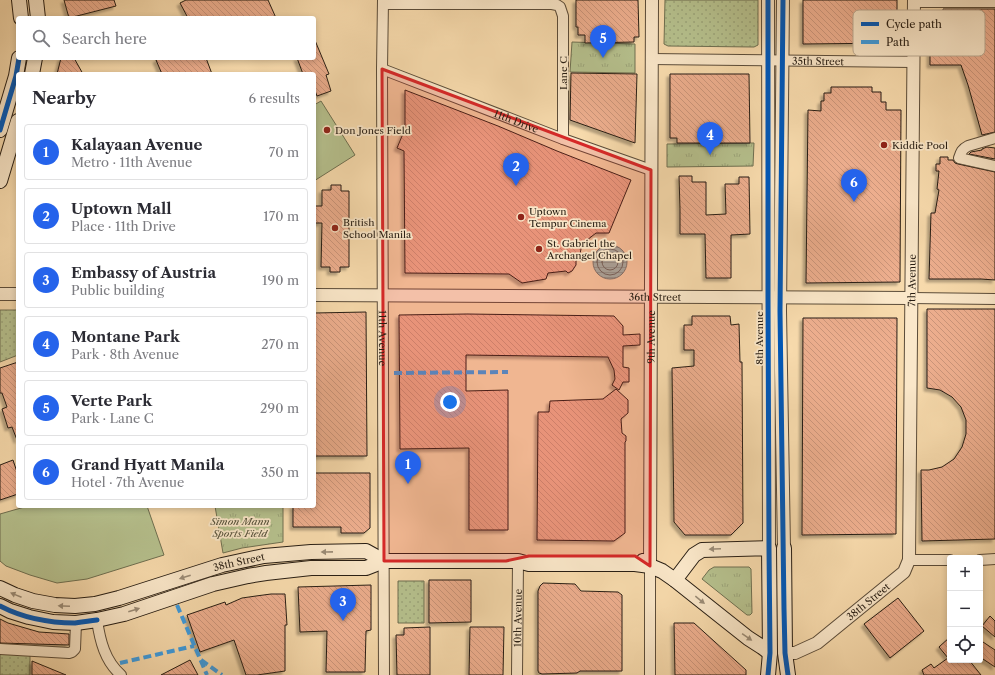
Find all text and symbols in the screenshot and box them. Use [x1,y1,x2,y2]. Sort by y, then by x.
legend [853,10,985,56]
search box [16,16,316,60]
text: Cycle path [886,17,942,31]
pin: 5 [590,25,616,58]
icon: search [30,27,52,49]
text: Search here [62,29,147,48]
text: Path [886,35,910,49]
street label: 35th Street [792,54,844,68]
street label: Lane C [557,56,570,90]
text: Nearby [32,88,96,108]
text: 6 results [249,90,300,106]
street label: 11th Drive [492,106,541,136]
pin: 4 [697,122,723,155]
place label: Don Jones Field [335,124,411,137]
marker: Don Jones Field [322,125,332,135]
text: Kalayaan Avenue [71,135,203,154]
place label: Kiddie Pool [892,139,948,152]
marker: Kiddie Pool [879,140,889,150]
text: 1 [43,144,49,160]
text: 70 m [269,144,299,160]
pin: 2 [503,153,529,186]
text: Metro · 11th Avenue [71,154,192,170]
pin: 6 [841,169,867,202]
text: Uptown Mall [71,199,171,218]
place label: Uptown Tempur Cinema [529,205,607,230]
text: 2 [42,208,50,224]
text: 170 m [263,208,299,224]
marker: Uptown Tempur Cinema [516,212,526,222]
place label: British School Manila [343,216,412,241]
text: Place · 11th Drive [71,218,176,234]
marker: British School Manila [330,223,340,233]
place label: St. Gabriel the Archangel Chapel [546,237,632,262]
marker: St. Gabriel the Archangel Chapel [534,244,544,254]
street label: 7th Avenue [905,254,918,307]
text: Embassy of Austria [71,263,216,282]
text: 3 [42,272,50,288]
text: 190 m [262,272,299,288]
text: Public building [71,282,164,298]
street label: 36th Street [629,290,682,303]
street label: 11th Avenue [376,310,389,366]
street label: 9th Avenue [644,310,657,364]
street label: 8th Avenue [753,311,766,365]
text: Montane Park [71,327,180,346]
text: 4 [42,336,50,352]
text: 270 m [261,336,299,352]
text: Park · 8th Avenue [71,346,179,362]
text: Verte Park [71,391,152,410]
your location [440,392,460,412]
text: 5 [42,400,50,416]
text: 290 m [260,400,299,416]
text: Park · Lane C [71,410,154,426]
pin: 1 [395,451,421,484]
text: Grand Hyatt Manila [71,455,225,474]
text: 6 [42,464,50,480]
text: 350 m [261,464,299,480]
text: Hotel · 7th Avenue [71,474,184,490]
park label: Simon Mann Sports Field [209,515,270,540]
one-way arrow [709,546,721,553]
street label: 38th Street [211,549,266,574]
one-way arrow [320,549,333,555]
map controls [947,555,983,663]
button: + [947,555,983,591]
one-way arrow [179,574,191,580]
street label: 38th Street [844,580,893,623]
pin: 3 [330,588,356,621]
street label: 10th Avenue [511,588,524,647]
button: − [947,591,983,627]
one-way arrow [11,592,22,598]
one-way arrow [695,595,706,604]
one-way arrow [58,602,70,609]
one-way arrow [129,607,141,613]
button: locate [947,627,983,663]
one-way arrow [742,633,753,641]

